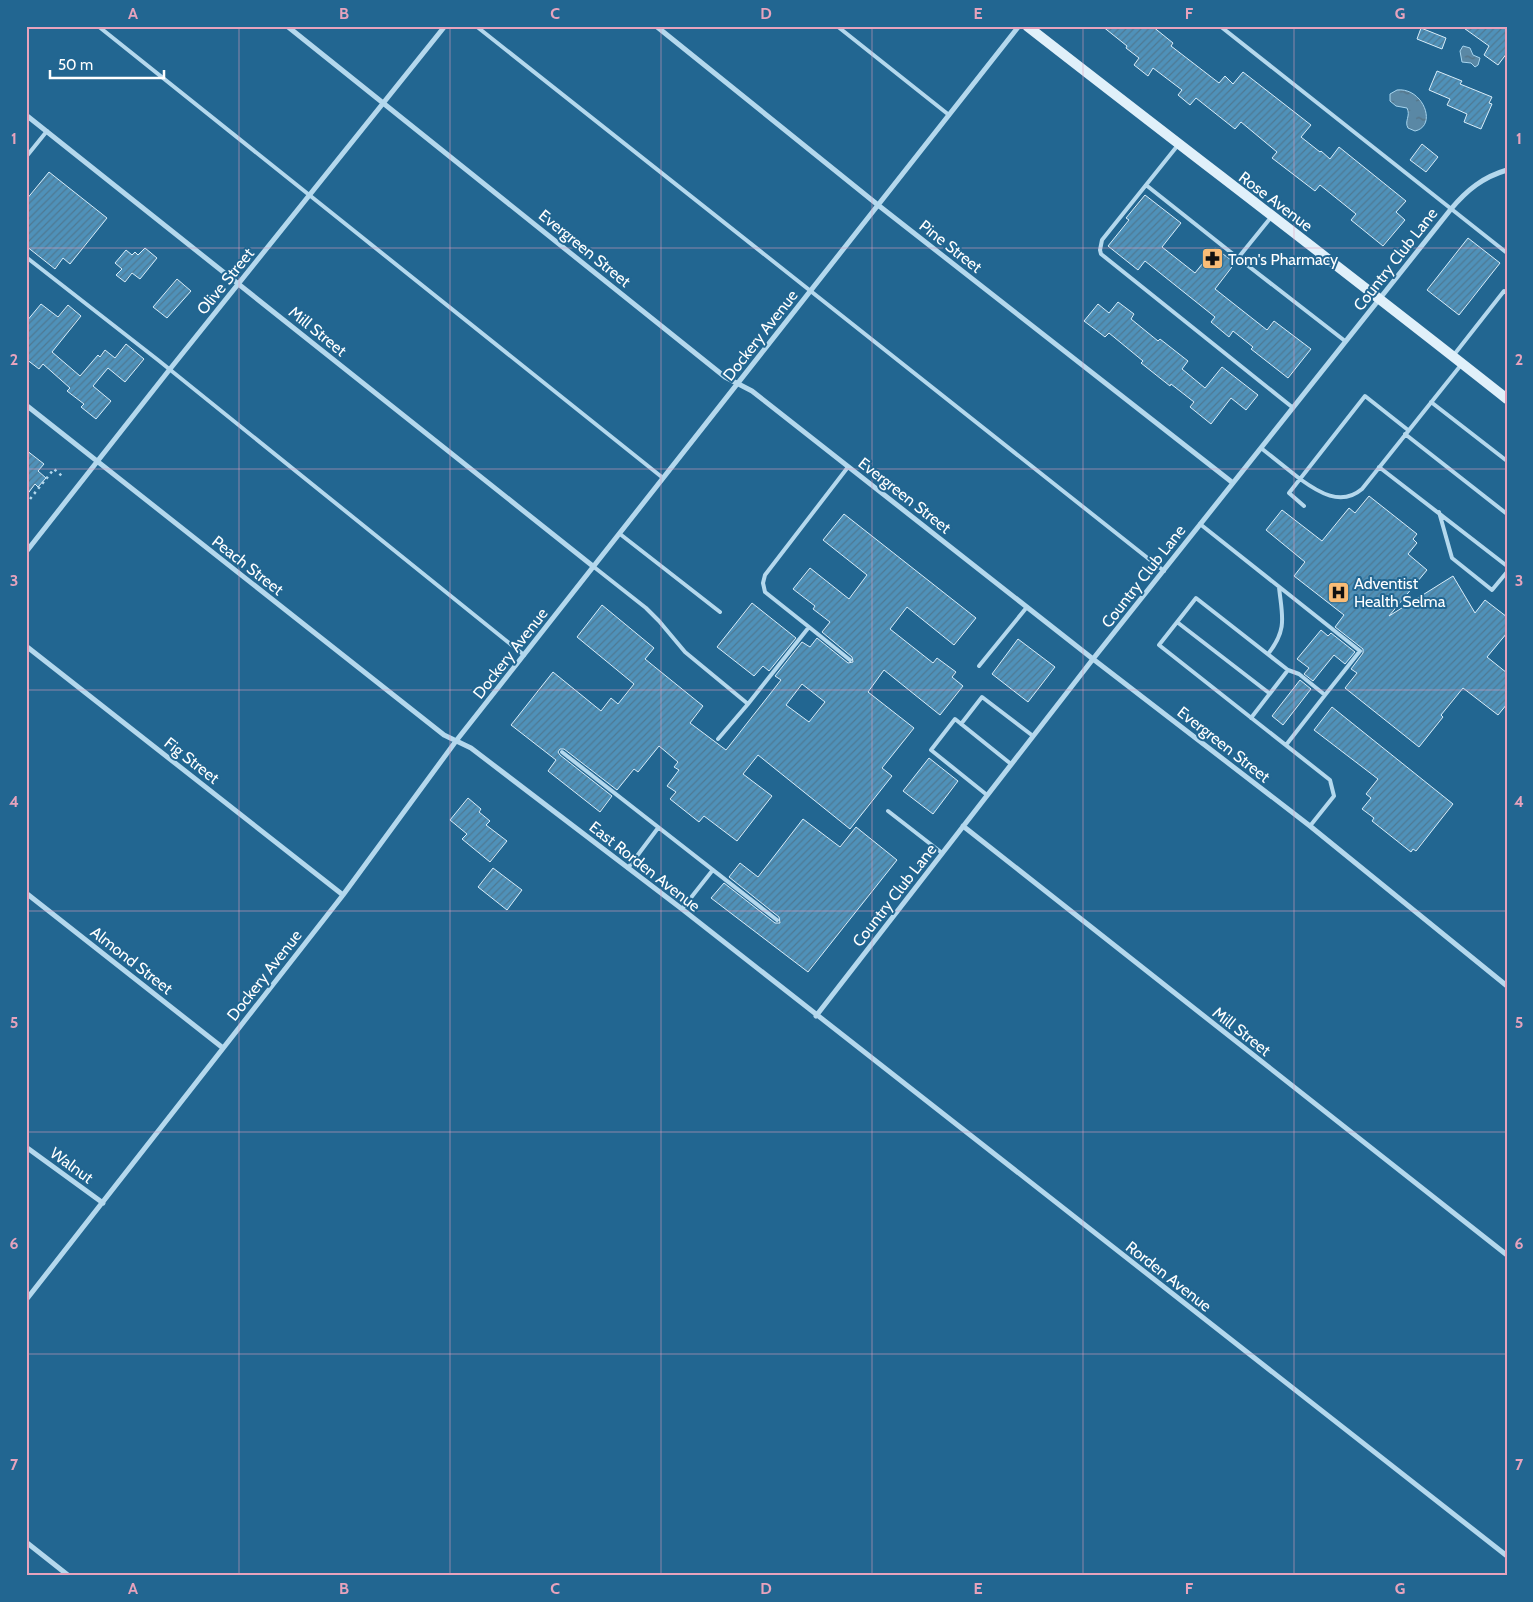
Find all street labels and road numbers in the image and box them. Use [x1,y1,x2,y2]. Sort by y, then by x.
street label: Rose Avenue [1235,168,1316,235]
street label: Country Club Lane [1349,204,1441,314]
street label: Evergreen Street [535,206,635,292]
street label: Pine Street [916,216,986,277]
street label: Olive Street [193,244,258,318]
street label: Dockery Avenue [719,286,802,385]
street label: Mill Street [285,302,351,361]
street label: Evergreen Street [855,453,955,538]
street label: Country Club Lane [1097,521,1189,631]
street label: Peach Street [208,532,288,600]
street label: Dockery Avenue [469,604,552,703]
street label: Evergreen Street [1174,702,1274,787]
street label: Fig Street [160,733,223,788]
street label: East Rorden Avenue [585,817,704,916]
street label: Country Club Lane [848,840,940,950]
street label: Almond Street [87,922,177,999]
street label: Dockery Avenue [223,926,306,1025]
street label: Mill Street [1209,1003,1275,1060]
street label: Walnut [46,1143,97,1188]
street label: Rorden Avenue [1122,1237,1215,1316]

